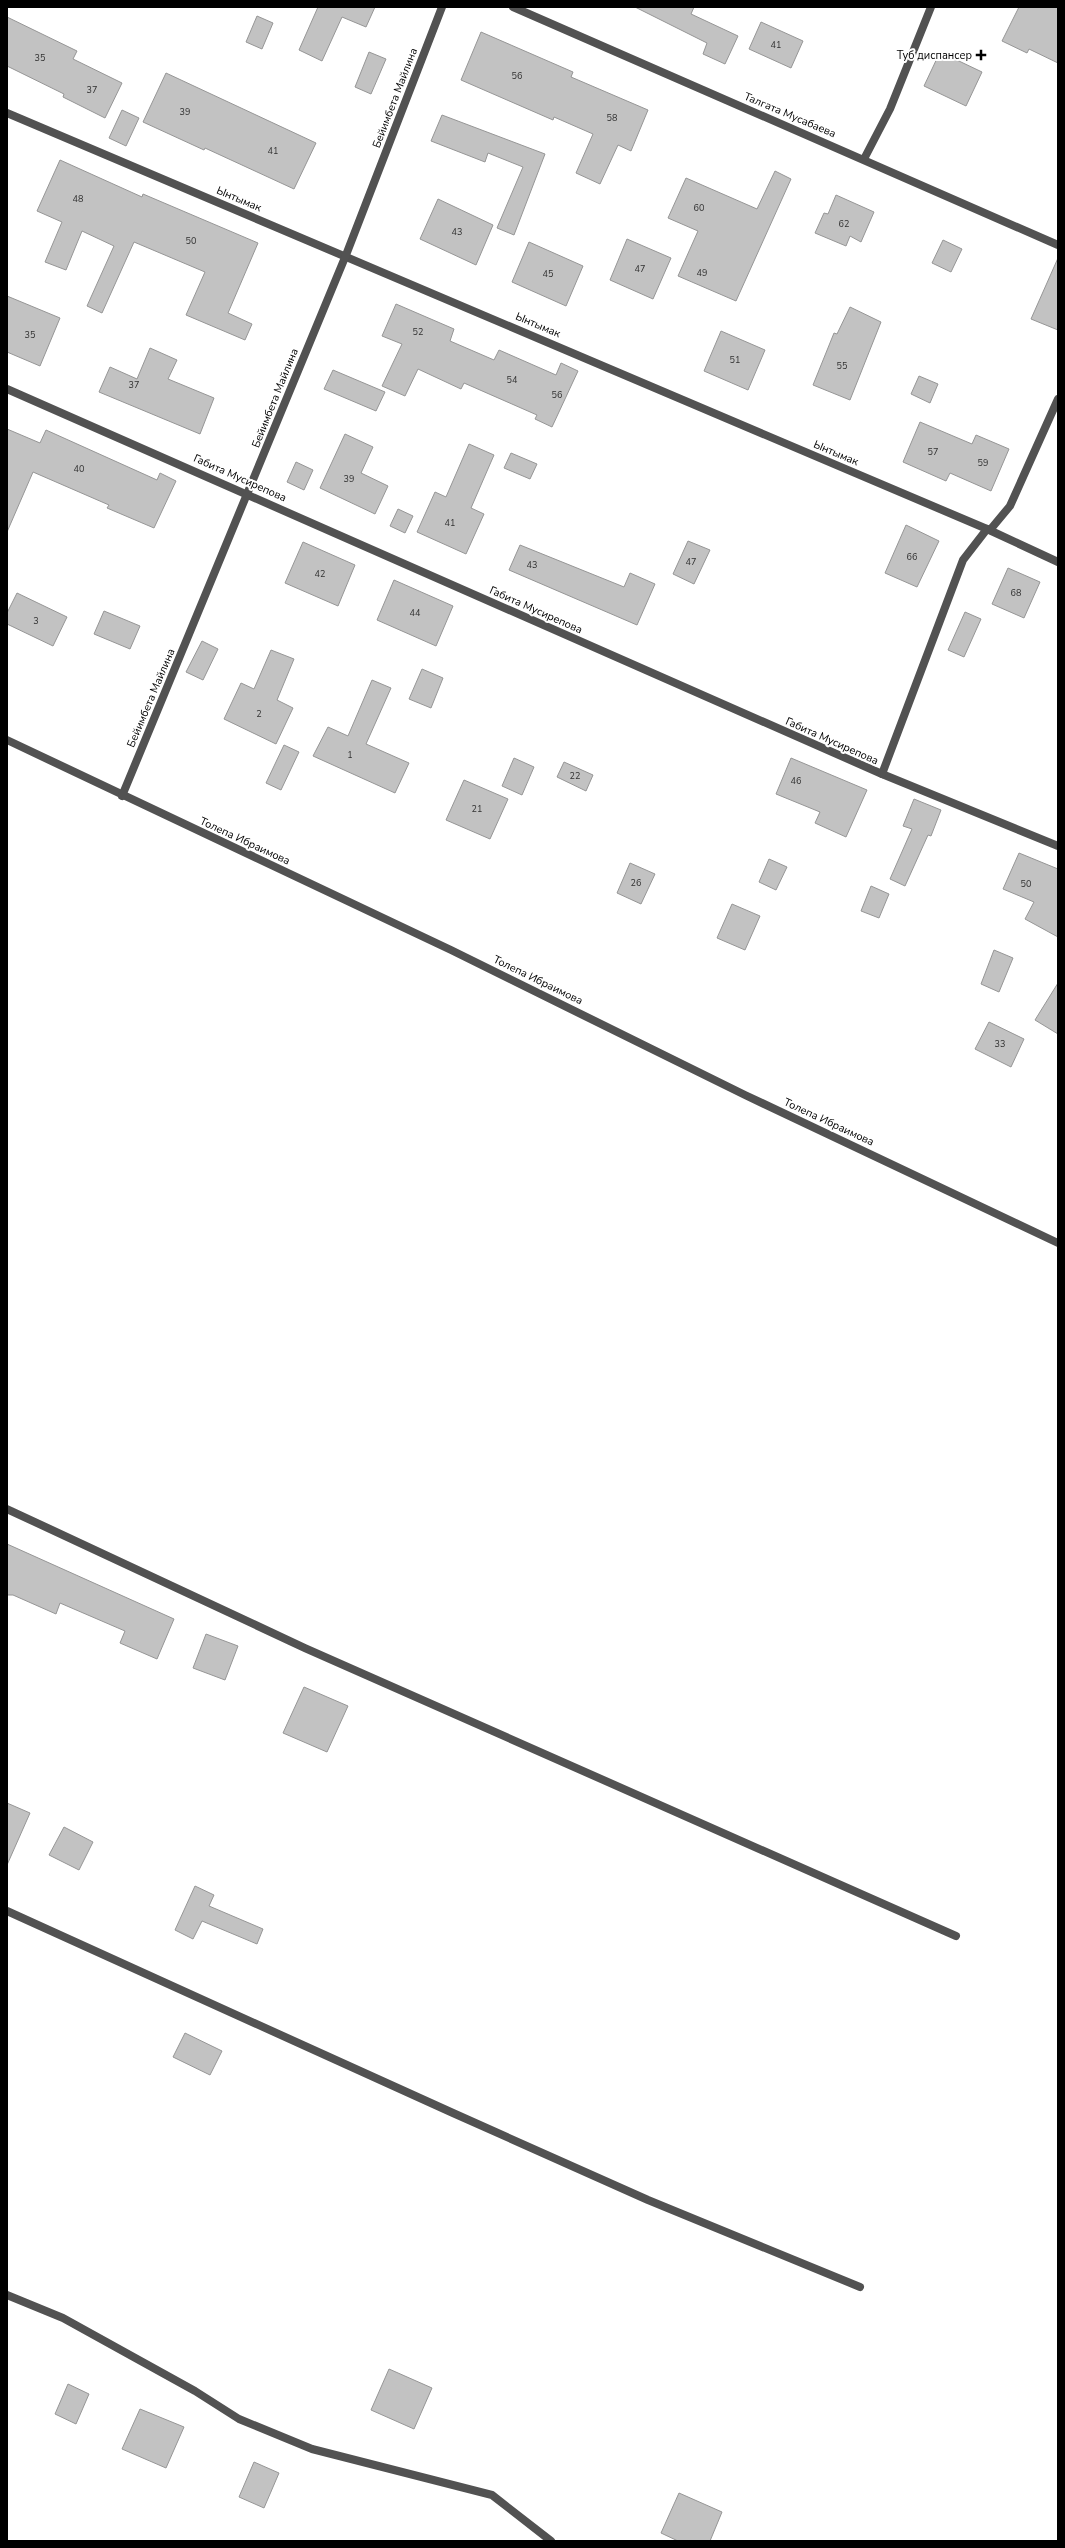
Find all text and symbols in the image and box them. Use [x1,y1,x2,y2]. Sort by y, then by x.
house number: 41 [771,39,781,51]
street label: Бейимбета Майлина [369,46,421,150]
place label: Туб диспансер [897,48,972,63]
marker: Туб диспансер [975,49,987,61]
house number: 35 [35,52,45,64]
house number: 56 [512,70,522,82]
house number: 37 [87,84,97,96]
street label: Талгата Мусабаева [742,89,838,141]
house number: 39 [180,106,190,118]
house number: 58 [607,112,617,124]
house number: 41 [268,145,278,157]
street label: Ынтымак [214,183,264,215]
house number: 48 [73,193,83,205]
house number: 60 [694,202,704,214]
house number: 62 [839,218,849,230]
house number: 43 [452,226,462,238]
house number: 50 [186,235,196,247]
house number: 47 [635,263,645,275]
house number: 49 [697,267,707,279]
house number: 45 [543,268,553,280]
street label: Ынтымак [513,309,563,341]
house number: 52 [413,326,423,338]
house number: 35 [25,329,35,341]
street label: Бейимбета Майлина [248,346,302,450]
house number: 51 [730,354,740,366]
house number: 55 [837,360,847,372]
house number: 54 [507,374,518,386]
house number: 37 [129,379,139,391]
house number: 56 [552,389,562,401]
street label: Ынтымак [811,437,861,469]
house number: 57 [928,446,938,458]
street label: Габита Мусирепова [191,451,289,505]
house number: 59 [978,457,988,469]
house number: 40 [74,463,84,475]
house number: 39 [344,473,354,485]
house number: 41 [445,517,455,529]
house number: 66 [907,551,917,563]
house number: 47 [686,556,696,568]
house number: 43 [527,559,537,571]
house number: 42 [315,568,325,580]
street label: Габита Мусирепова [487,583,585,637]
house number: 68 [1011,587,1021,599]
house number: 44 [410,607,421,619]
house number: 3 [33,615,39,627]
street label: Бейимбета Майлина [123,646,179,750]
house number: 2 [256,708,262,720]
street label: Габита Мусирепова [783,714,881,768]
house number: 1 [347,749,353,761]
house number: 22 [570,770,580,782]
house number: 46 [791,775,801,787]
house number: 21 [472,803,482,815]
street label: Толепа Ибраимова [197,813,293,869]
house number: 26 [631,877,641,889]
house number: 50 [1021,878,1031,890]
street label: Толепа Ибраимова [491,952,585,1008]
house number: 33 [995,1038,1005,1050]
street label: Толепа Ибраимова [781,1094,877,1150]

